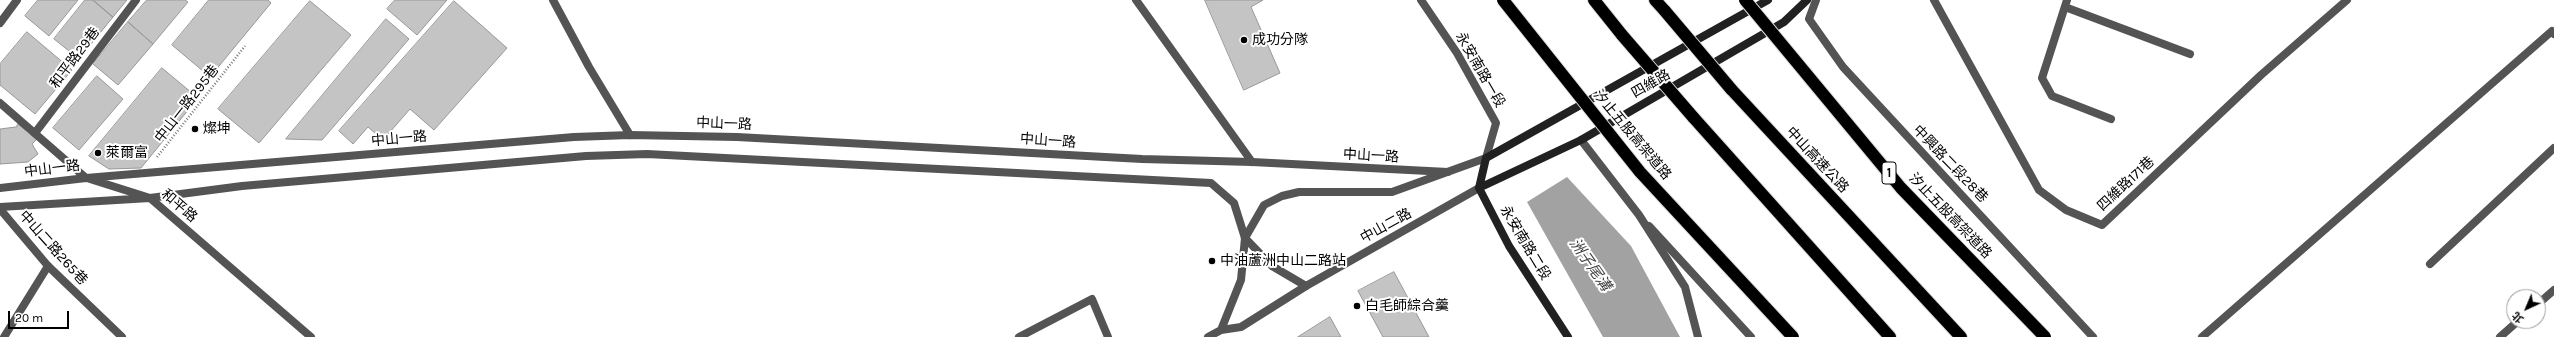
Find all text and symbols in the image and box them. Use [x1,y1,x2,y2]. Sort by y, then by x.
street label: 和平路29巷 [47,24,103,92]
street label: 永安南路一段 [1452,29,1508,111]
place label: 成功分隊 [1252,32,1308,48]
marker: 成功分隊 [1239,35,1249,45]
street label: 中山一路295巷 [151,62,223,146]
street label: 四維路 [1629,66,1673,102]
street label: 汐止五股高架道路 [1590,87,1674,183]
street label: 中山一路 [696,115,752,133]
place label: 燦坤 [203,121,231,137]
street label: 中興路二段28巷 [1909,122,1991,206]
marker: 燦坤 [190,124,200,134]
street label: 中山高速公路 [1782,124,1852,196]
street label: 中山一路 [370,128,428,150]
street label: 中山一路 [1019,131,1077,151]
place label: 萊爾富 [106,145,148,161]
street label: 中山一路 [1343,146,1399,166]
marker: 萊爾富 [93,148,103,158]
street label: 四維路171巷 [2094,153,2158,215]
street label: 中山一路 [23,157,81,181]
road number: 1 [1882,162,1896,184]
street label: 汐止五股高架道路 [1905,170,1995,262]
street label: 和平路 [158,186,200,226]
street label: 永安南路二段 [1496,203,1554,283]
street label: 中山二路 [1357,205,1415,247]
street label: 中山二路265巷 [15,207,91,289]
water label: 洲子尾溝 [1565,235,1615,295]
place label: 中油蘆洲中山二路站 [1220,253,1346,269]
marker: 中油蘆洲中山二路站 [1207,256,1217,266]
north arrow [2506,289,2546,329]
place label: 白毛師綜合羹 [1365,298,1449,314]
marker: 白毛師綜合羹 [1352,301,1362,311]
scale bar [10,303,71,329]
text: 北 [2510,309,2526,326]
text: 20 m [15,311,43,325]

